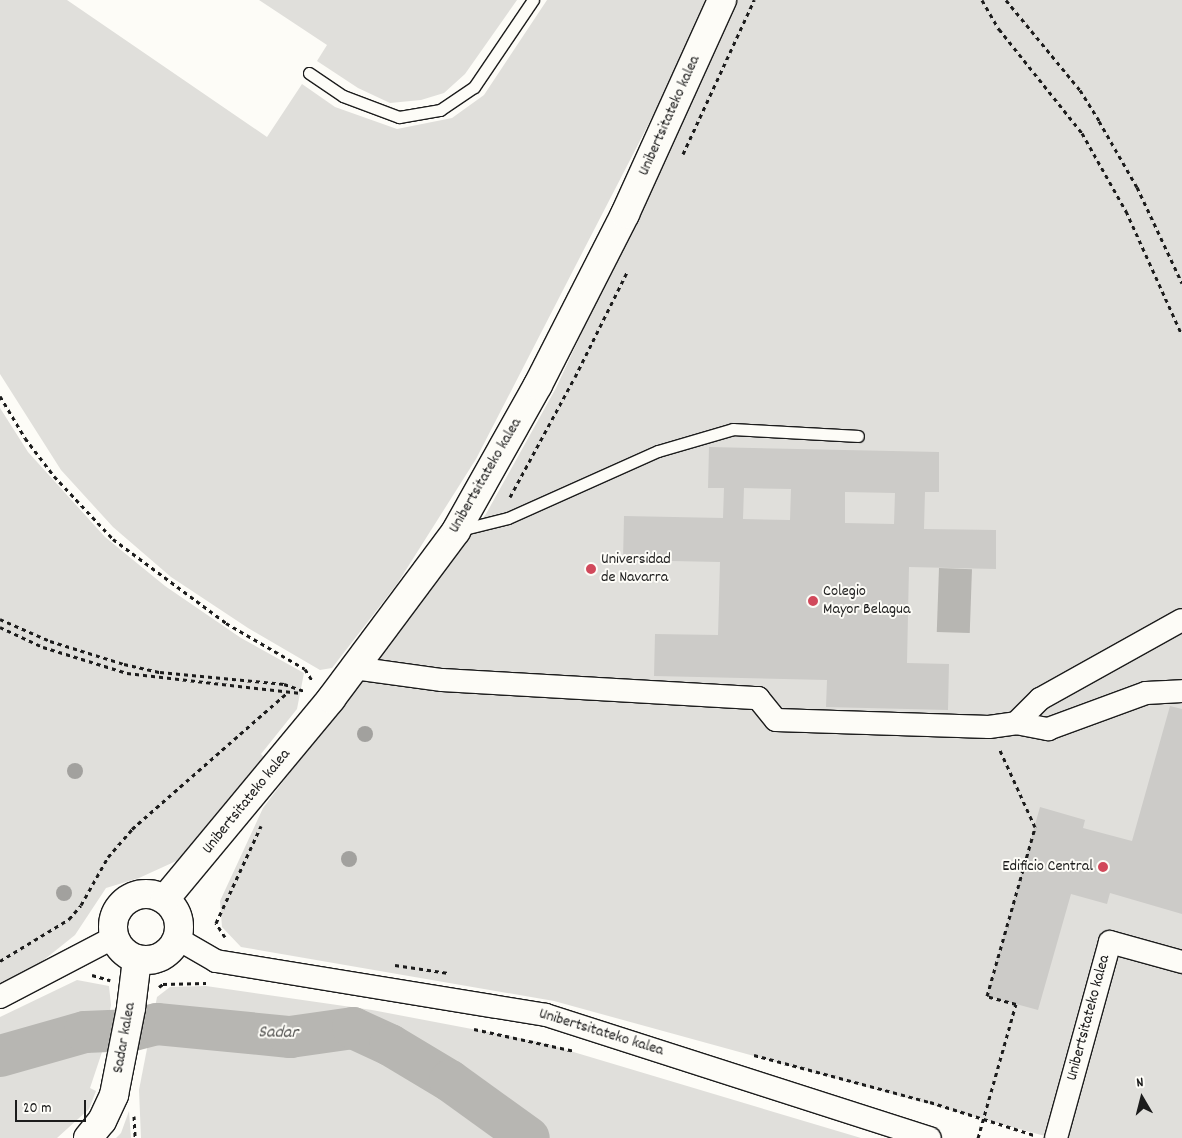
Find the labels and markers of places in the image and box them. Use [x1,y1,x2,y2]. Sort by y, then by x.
place label: Universidad de Navarra [601,550,671,588]
marker: Universidad de Navarra [585,563,597,575]
place label: Colegio Mayor Belagua [823,582,910,620]
marker: Colegio Mayor Belagua [807,595,819,607]
place label: Edificio Central [1002,857,1093,877]
marker: Edificio Central [1097,861,1109,873]

